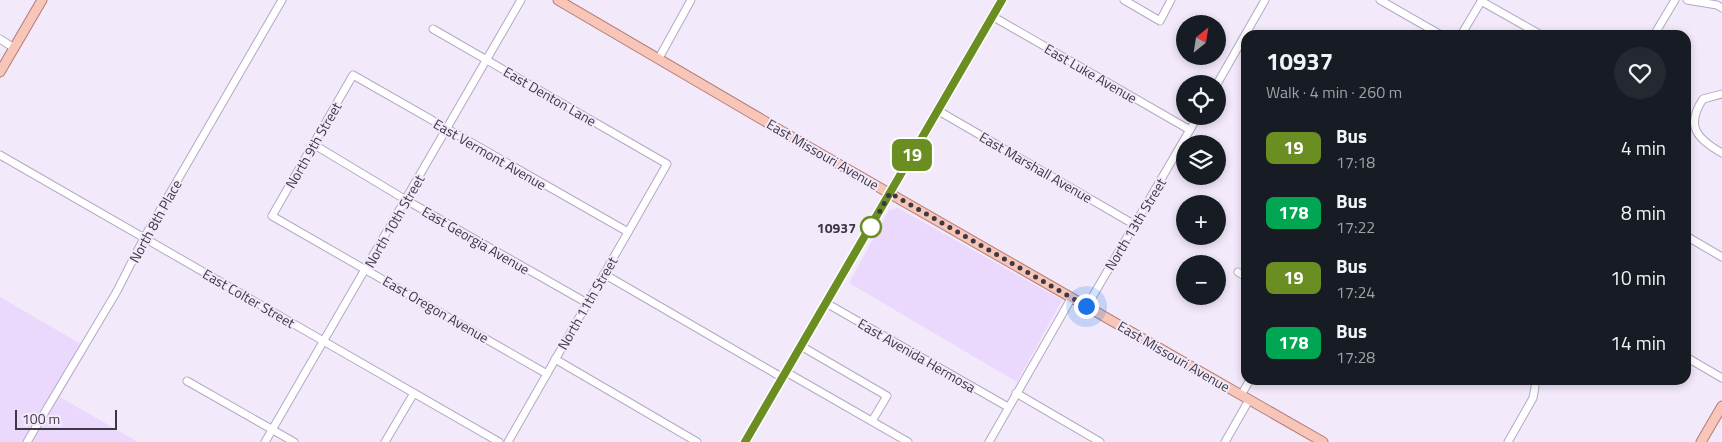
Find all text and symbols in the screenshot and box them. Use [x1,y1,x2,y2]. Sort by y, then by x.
north arrow [1176,15,1226,65]
map controls [1176,15,1226,305]
street label: East Luke Avenue [1041,38,1141,108]
text: 10937 [1266,43,1333,79]
button: heart [1614,47,1666,99]
street label: East Denton Lane [500,61,600,131]
button: locate [1176,75,1226,125]
text: Walk · 4 min · 260 m [1266,80,1402,104]
street label: North 9th Street [280,98,346,192]
street label: East Vermont Avenue [430,113,550,195]
street label: East Missouri Avenue [763,113,883,195]
text: Bus [1336,121,1367,150]
street label: East Marshall Avenue [976,126,1096,208]
text: 4 min [1621,133,1666,162]
text: 19 [1283,134,1304,161]
button: layers [1176,135,1226,185]
line badge: 19 [890,139,934,171]
text: 19 [902,141,922,168]
text: 17:18 [1336,150,1375,174]
street label: North 10th Street [359,170,429,271]
street label: North 13th Street [1099,174,1171,274]
street label: North 8th Place [123,176,187,266]
text: Bus [1336,186,1367,215]
button: + [1176,195,1226,245]
text: 8 min [1621,198,1666,227]
text: 178 [1278,199,1309,226]
street label: East Georgia Avenue [418,201,534,279]
text: 17:22 [1336,215,1375,239]
marker: 10937 [860,216,882,238]
place label: 10937 [817,217,856,238]
text: Bus [1336,251,1367,280]
street label: North 11th Street [552,252,622,353]
button: − [1176,255,1226,305]
street label: East Colter Street [199,263,299,333]
text: 10 min [1610,263,1666,292]
text: 19 [1283,264,1304,291]
street label: East Oregon Avenue [379,270,493,348]
text: 17:24 [1336,280,1375,304]
your location [1074,294,1099,319]
street label: East Avenida Hermosa [854,313,980,397]
street label: East Missouri Avenue [1114,315,1234,397]
text: Bus [1336,316,1367,345]
text: 14 min [1610,328,1666,357]
text: 178 [1278,329,1309,356]
text: 17:28 [1336,345,1375,369]
scale bar [15,407,118,430]
text: 100 m [22,408,60,429]

